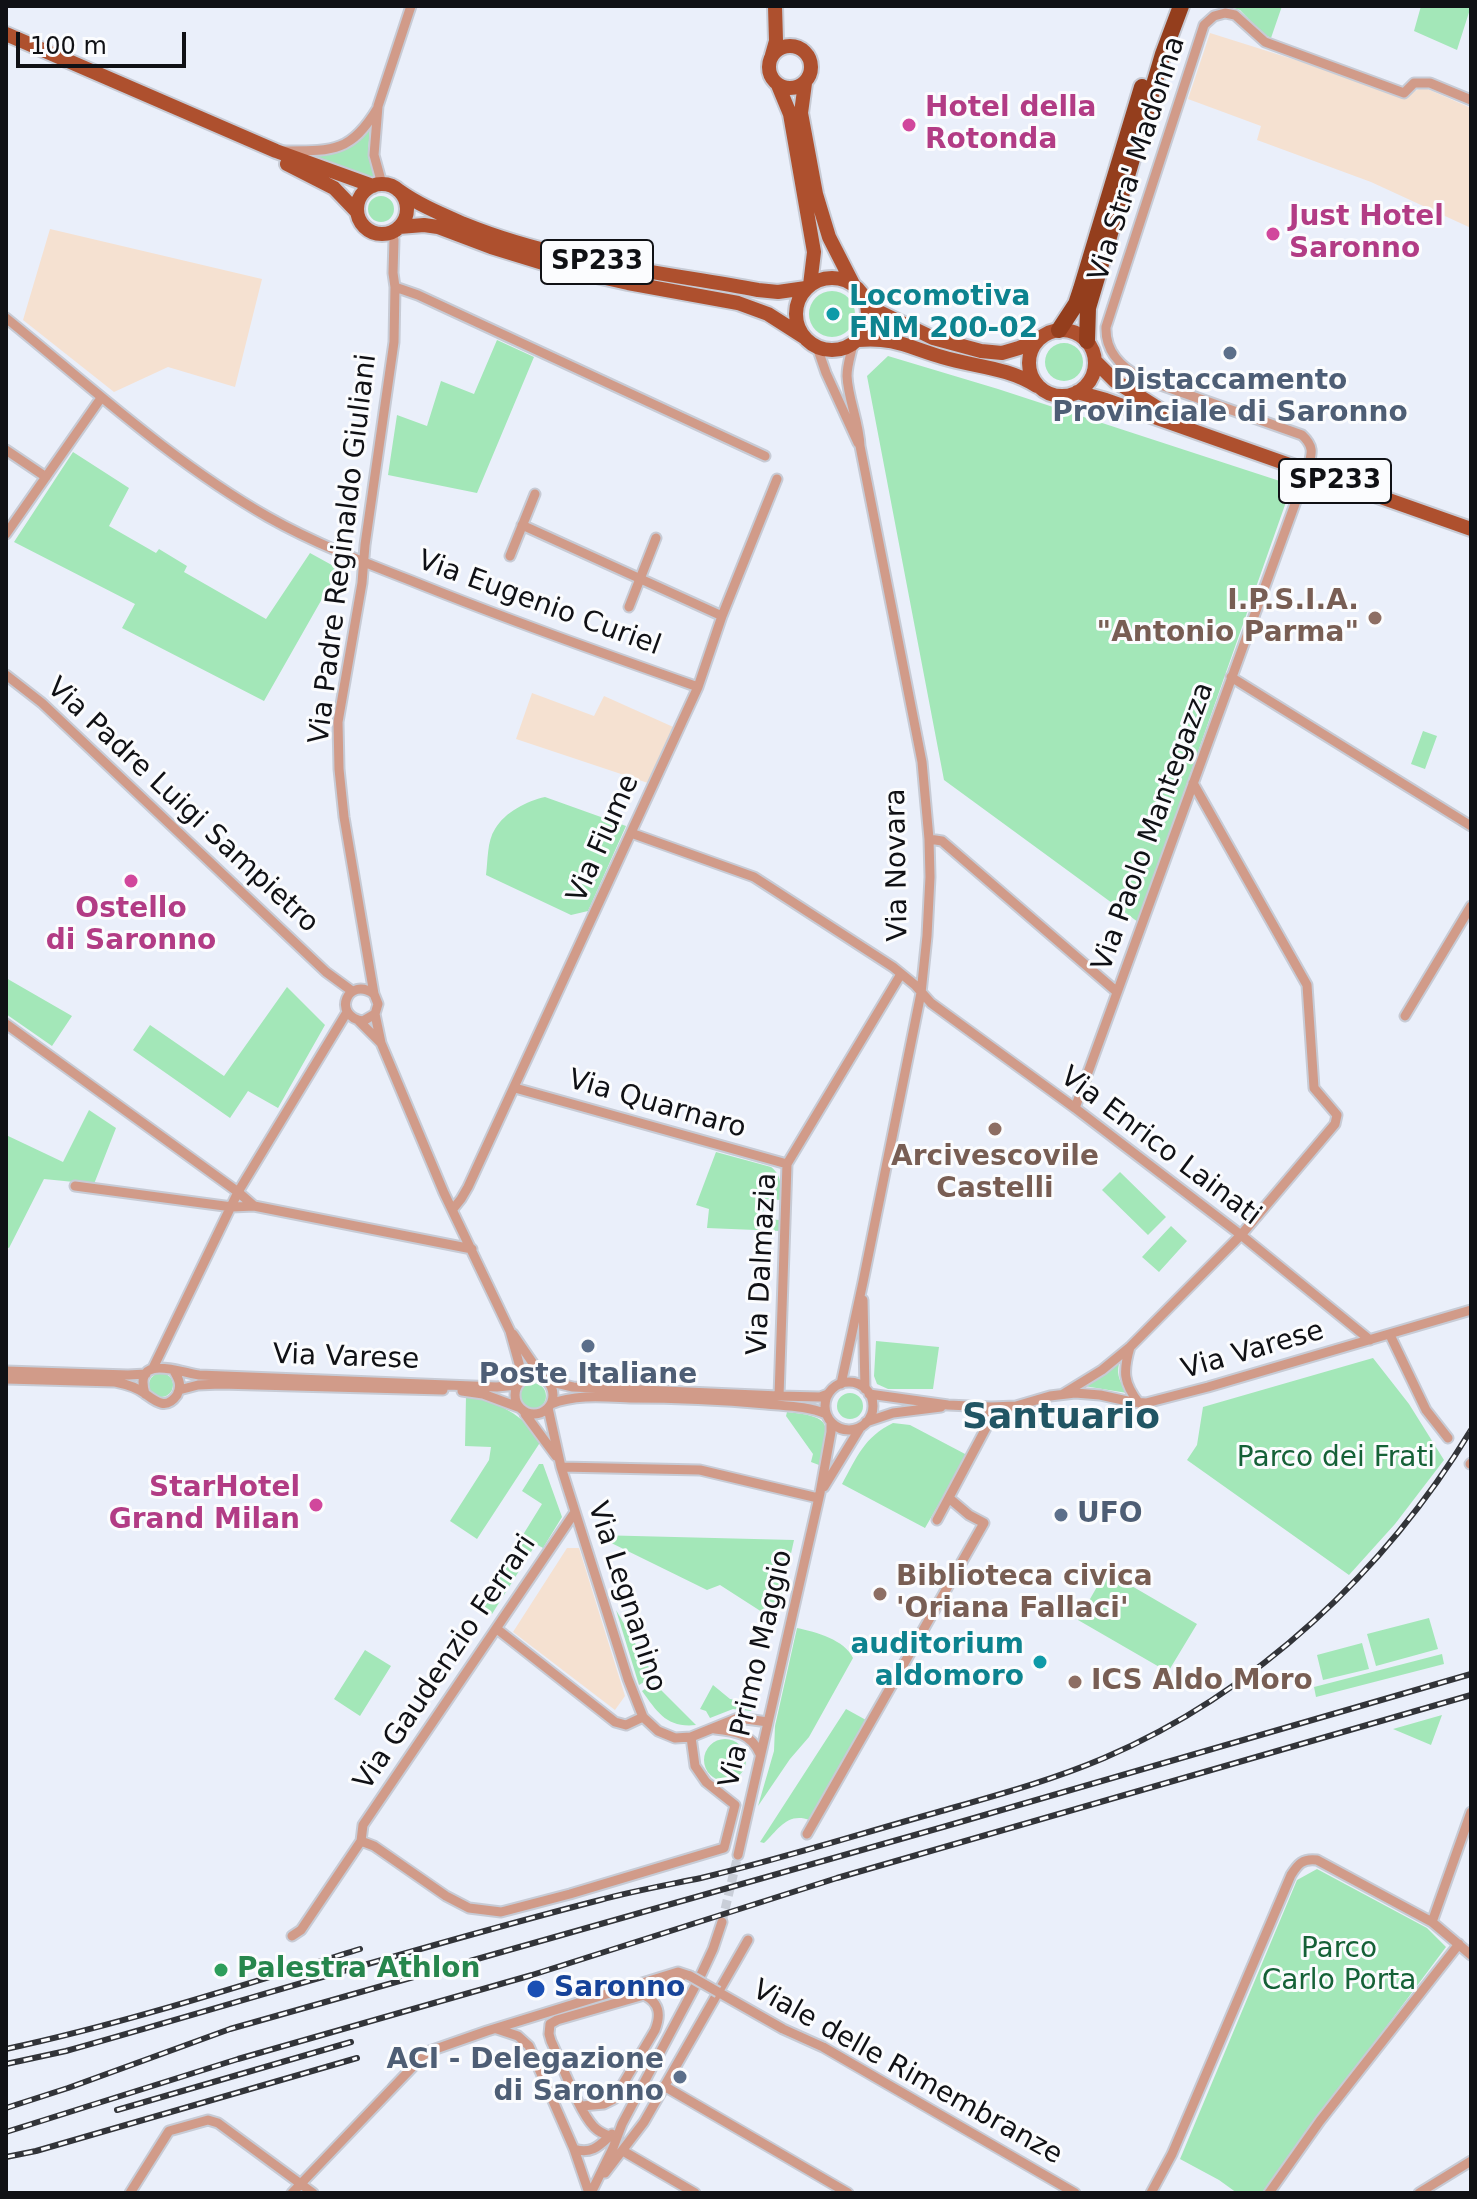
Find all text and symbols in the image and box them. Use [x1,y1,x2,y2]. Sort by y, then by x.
scale bar [20,16,190,66]
text: 100 m [30,32,107,60]
street label: Via Stra' Madonna [1083,32,1193,286]
place label: Hotel della Rotonda [925,92,1097,158]
marker: Hotel della Rotonda [900,116,918,134]
place label: Just Hotel Saronno [1289,201,1444,267]
marker: Just Hotel Saronno [1264,225,1282,243]
road number: SP233 [541,240,653,284]
place label: Locomotiva FNM 200-02 [849,281,1038,347]
marker: Locomotiva FNM 200-02 [824,305,842,323]
marker: Distaccamento Provinciale di Saronno [1221,344,1239,362]
street label: Via Padre Reginaldo Giuliani [303,352,385,746]
place label: Distaccamento Provinciale di Saronno [1052,365,1408,431]
road number: SP233 [1279,459,1391,503]
street label: Via Eugenio Curiel [413,544,665,664]
place label: I.P.S.I.A. "Antonio Parma" [1097,585,1359,651]
marker: I.P.S.I.A. "Antonio Parma" [1366,609,1384,627]
street label: Via Padre Luigi Sampietro [39,671,325,941]
street label: Via Paolo Mantegazza [1086,678,1222,976]
street label: Via Fiume [561,770,647,908]
street label: Via Novara [880,788,916,942]
marker: Ostello di Saronno [122,872,140,890]
place label: Ostello di Saronno [46,893,216,959]
street label: Via Enrico Lainati [1053,1061,1267,1233]
street label: Via Quarnaro [564,1064,750,1146]
marker: Arcivescovile Castelli [986,1120,1004,1138]
place label: Arcivescovile Castelli [891,1141,1099,1207]
street label: Via Dalmazia [741,1172,785,1356]
street label: Via Varese [1178,1315,1328,1387]
marker: Poste Italiane [579,1337,597,1355]
street label: Via Varese [272,1339,420,1377]
place label: Poste Italiane [479,1359,697,1393]
district label: Santuario [962,1397,1160,1441]
park label: Parco dei Frati [1237,1442,1435,1476]
place label: StarHotel Grand Milan [109,1472,300,1538]
marker: StarHotel Grand Milan [307,1496,325,1514]
street label: Via Legnanino [579,1498,673,1696]
place label: UFO [1077,1498,1143,1532]
marker: UFO [1052,1506,1070,1524]
street label: Via Gaudenzio Ferrari [348,1529,544,1797]
street label: Via Primo Maggio [713,1547,801,1791]
place label: Biblioteca civica 'Oriana Fallaci' [896,1561,1153,1627]
marker: Biblioteca civica 'Oriana Fallaci' [871,1585,889,1603]
place label: auditorium aldomoro [850,1629,1024,1695]
marker: auditorium aldomoro [1031,1653,1049,1671]
place label: ICS Aldo Moro [1091,1665,1313,1699]
marker: ICS Aldo Moro [1066,1673,1084,1691]
park label: Parco Carlo Porta [1262,1933,1416,1999]
place label: Palestra Athlon [237,1953,481,1987]
marker: Palestra Athlon [212,1961,230,1979]
place label: Saronno [554,1972,685,2006]
street label: Viale delle Rimembranze [746,1974,1068,2172]
marker: Saronno [525,1978,547,2000]
place label: ACI - Delegazione di Saronno [386,2044,664,2110]
marker: ACI - Delegazione di Saronno [671,2068,689,2086]

